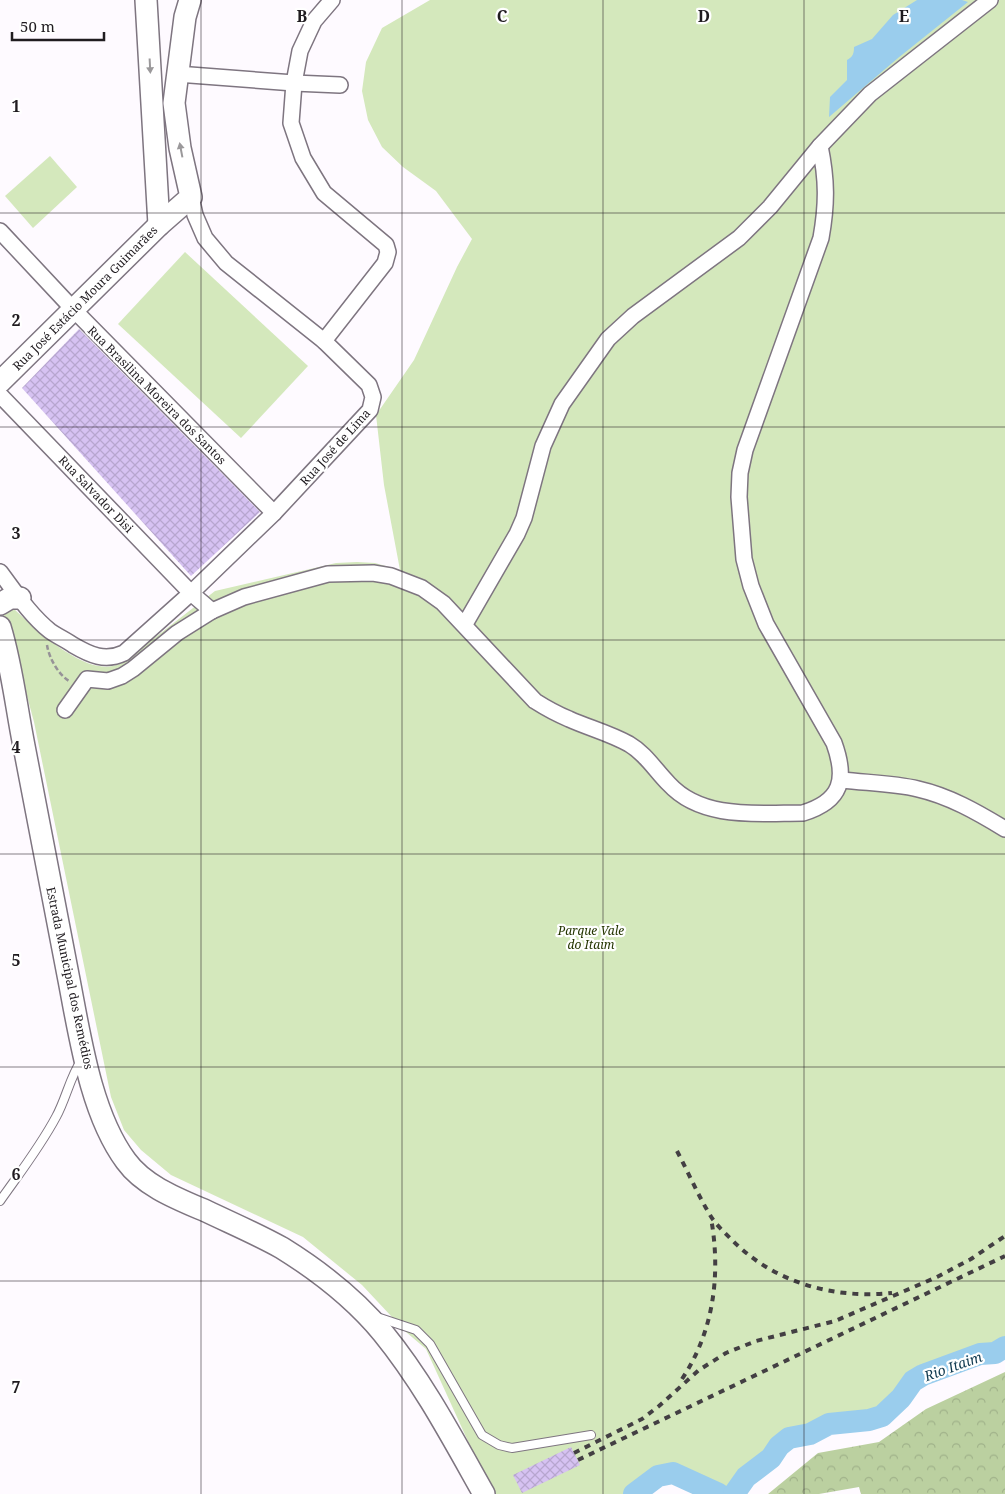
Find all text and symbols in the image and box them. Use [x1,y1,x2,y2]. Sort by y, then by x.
text: B [297,5,308,27]
text: C [497,5,508,27]
text: D [698,5,710,27]
text: E [899,5,909,27]
scale bar [12,10,105,42]
text: 50 m [20,16,55,36]
one-way arrow [146,58,154,74]
text: 1 [11,95,21,117]
one-way arrow [176,141,184,157]
street label: Rua José Estácio Moura Guimarães [9,222,161,374]
text: 2 [11,309,21,331]
street label: Rua Brasilina Moreira dos Santos [84,322,230,468]
street label: Rua José de Lima [296,405,374,489]
street label: Rua Salvador Disi [55,452,137,536]
text: 3 [11,522,21,544]
text: 4 [11,736,21,758]
street label: Estrada Municipal dos Remédios [42,885,98,1071]
park label: Parque Vale do Itaim [557,922,624,953]
text: 5 [11,949,21,971]
text: 6 [11,1163,21,1185]
water label: Rio Itaim [920,1347,985,1386]
text: 7 [11,1376,21,1398]

